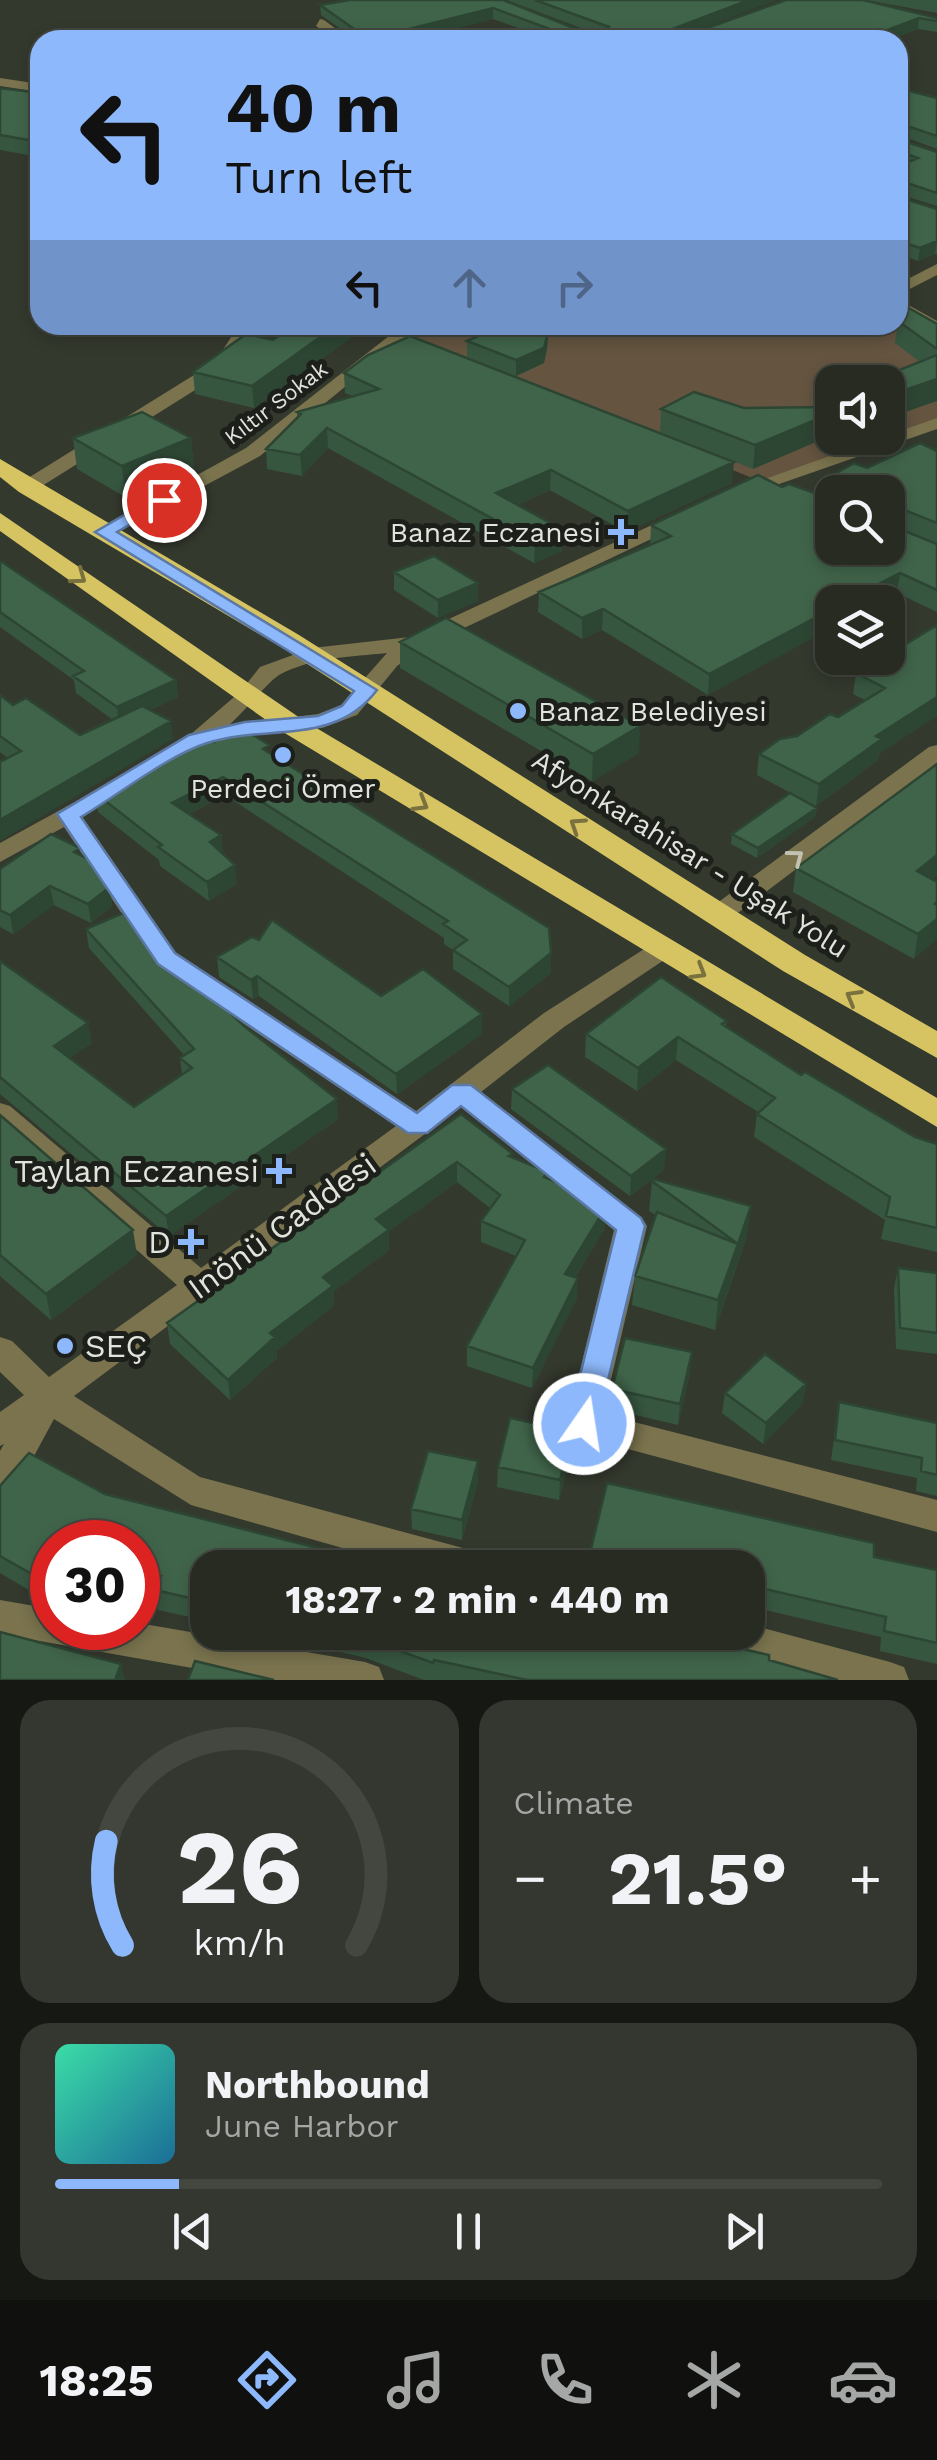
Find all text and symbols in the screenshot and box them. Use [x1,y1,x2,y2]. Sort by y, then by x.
text: 40 m [225,67,401,149]
icon: left [60,70,190,200]
text: Turn left [225,151,412,204]
icon: left [337,260,392,315]
icon: ahead [442,260,497,315]
icon: right [547,260,602,315]
street label: Kıltır Sokak [220,356,332,450]
map controls [815,365,905,675]
button: sound [815,365,905,455]
pin [122,458,207,543]
icon: arrive [137,473,192,528]
button: search [815,475,905,565]
place label: Banaz Eczanesi [390,516,601,549]
marker: Banaz Eczanesi [610,521,632,543]
one-way arrow [68,565,86,583]
button: layers [815,585,905,675]
place label: Banaz Belediyesi [538,695,767,728]
marker: Banaz Belediyesi [507,700,529,722]
street label: Afyonkarahisar - Uşak Yolu [526,743,854,965]
marker: Perdeci Ömer [272,744,294,766]
place label: Perdeci Ömer [190,772,376,805]
one-way arrow [410,792,428,811]
one-way arrow [570,818,588,837]
one-way arrow [785,851,803,868]
one-way arrow [688,960,706,979]
one-way arrow [846,990,864,1010]
street label: Inönü Caddesi [181,1145,383,1307]
place label: Taylan Eczanesi [14,1152,259,1190]
marker: Taylan Eczanesi [268,1160,290,1182]
place label: D [148,1223,171,1261]
marker: D [180,1231,202,1253]
place label: SEÇ [85,1327,147,1365]
marker: SEÇ [54,1335,76,1357]
position arrow [532,1372,636,1476]
speed limit sign: 30 [30,1520,160,1650]
text: 18:27 · 2 min · 440 m [285,1578,670,1622]
text: Climate [514,1784,634,1822]
text: 26 [176,1806,302,1928]
text: 21.5° [608,1834,788,1922]
text: − [514,1846,547,1910]
text: + [849,1846,882,1910]
text: km/h [193,1922,285,1964]
text: Northbound [205,2063,430,2107]
text: June Harbor [205,2107,399,2145]
icon: previous [165,2204,220,2259]
icon: pause [441,2204,496,2259]
icon: next [717,2204,772,2259]
icon: directions [232,2345,302,2415]
icon: music [381,2345,451,2415]
icon: phone [530,2345,600,2415]
icon: climate [679,2345,749,2415]
icon: car [828,2345,898,2415]
text: 18:25 [39,2354,154,2407]

